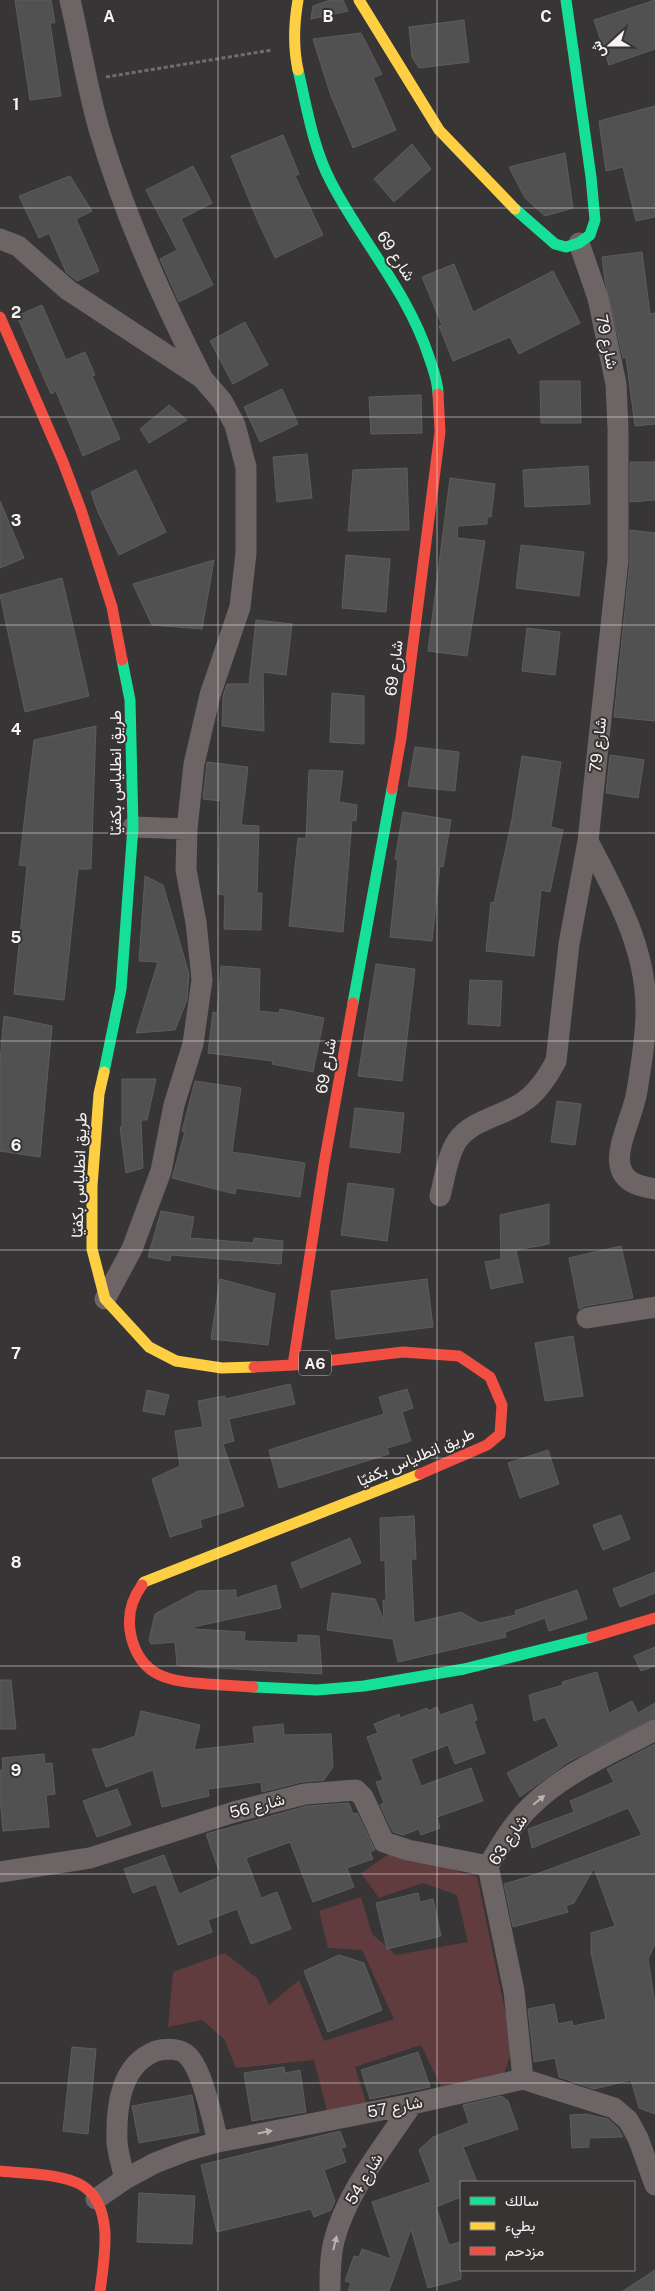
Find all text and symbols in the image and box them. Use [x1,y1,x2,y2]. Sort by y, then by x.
text: A [103,7,115,26]
text: B [323,7,334,26]
text: C [540,7,552,26]
north arrow [585,20,635,70]
text: ش [587,38,609,60]
text: 1 [13,95,19,114]
street label: شارع 69 [371,227,419,286]
text: 2 [11,303,21,322]
street label: شارع 79 [590,313,622,371]
text: 3 [11,511,21,530]
street label: شارع 69 [381,639,409,697]
street label: طريق انطلياس بكفيّا [106,710,126,836]
street label: شارع 79 [586,716,612,774]
text: 4 [11,720,22,739]
text: 5 [11,928,22,947]
street label: شارع 69 [312,1037,342,1096]
street label: طريق انطلياس بكفيّا [67,1112,92,1238]
text: 6 [11,1136,21,1155]
text: 7 [11,1344,21,1363]
road number: A6 [299,1350,331,1376]
street label: طريق انطلياس بكفيّا [354,1424,478,1491]
text: 8 [11,1553,22,1572]
text: 9 [11,1761,21,1780]
street label: شارع 56 [227,1790,287,1824]
one-way arrow [532,1794,545,1805]
street label: شارع 63 [485,1811,533,1870]
street label: شارع 57 [366,2092,425,2124]
one-way arrow [258,2128,274,2136]
street label: شارع 54 [341,2150,388,2209]
legend [460,2181,635,2271]
text: سالك [505,2192,539,2209]
text: بطيء [505,2217,535,2239]
one-way arrow [331,2235,339,2250]
text: مزدحم [505,2242,544,2261]

